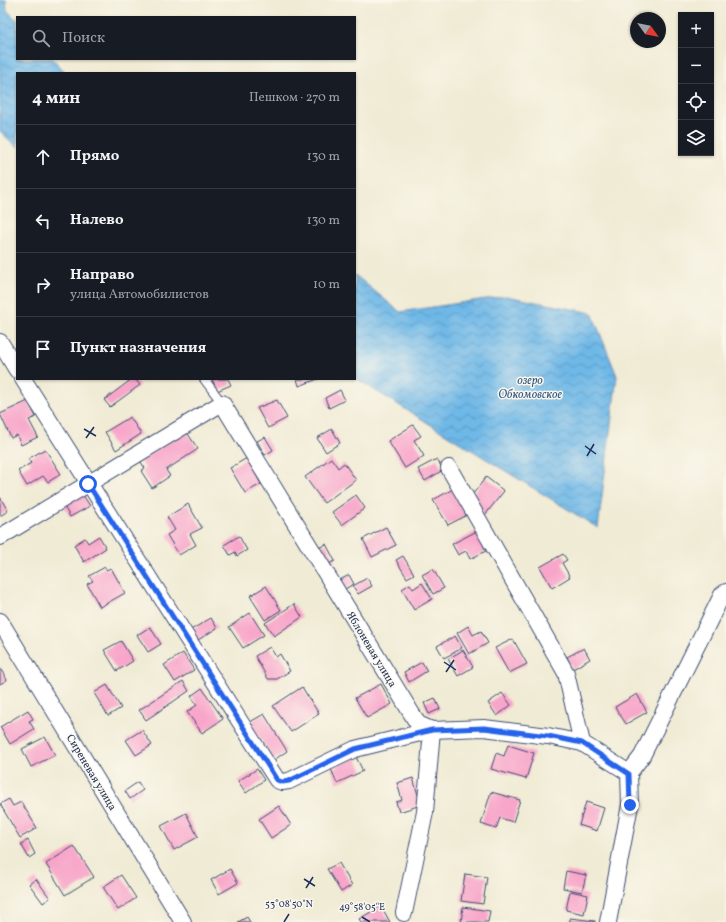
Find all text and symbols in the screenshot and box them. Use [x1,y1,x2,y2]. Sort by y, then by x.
north arrow [630,12,666,48]
map controls [678,12,714,156]
button: + [678,12,714,48]
search box [16,16,356,60]
icon: search [30,27,52,49]
text: Поиск [62,28,105,49]
button: − [678,48,714,84]
button: locate [678,84,714,120]
text: 4 мин [32,87,80,110]
text: Пешком · 270 m [249,89,340,107]
button: layers [678,120,714,156]
icon: ahead [32,146,54,168]
text: Прямо [70,146,119,167]
text: 130 m [307,148,340,166]
icon: left [32,210,54,232]
text: Налево [70,210,124,231]
text: 130 m [307,212,340,230]
text: Направо [70,265,134,286]
icon: right [32,274,54,296]
text: 10 m [313,276,340,294]
text: улица Автомобилистов [70,286,209,304]
icon: arrive [32,338,54,360]
text: Пункт назначения [70,338,206,359]
water label: озеро Обкомовское [498,373,562,403]
route start [79,475,97,493]
street label: Яблоневая улица [342,609,400,691]
street label: Сиреневая улица [62,732,120,814]
route end [621,796,639,814]
text: 53°08'50"N [265,897,313,911]
text: 49°58'05"E [339,900,385,914]

